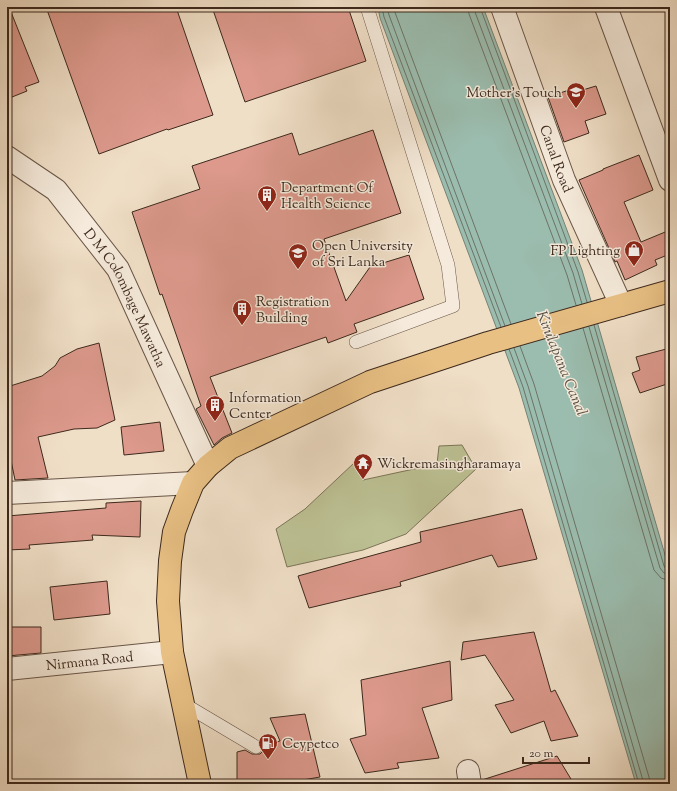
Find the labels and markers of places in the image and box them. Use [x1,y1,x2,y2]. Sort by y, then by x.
school or university icon: Mother's Touch [565,81,587,109]
place label: Mother's Touch [467,84,562,104]
place label: Department Of Health Science [281,179,374,215]
building icon: Department Of Health Science [256,184,278,212]
place label: Open University of Sri Lanka [312,237,413,273]
shop icon: FP Lighting [623,239,645,267]
school or university icon: Open University of Sri Lanka [287,242,309,270]
place label: FP Lighting [550,242,620,262]
place label: Registration Building [256,293,329,329]
building icon: Registration Building [231,298,253,326]
place label: Information Center [229,389,302,425]
building icon: Information Center [204,394,226,422]
temple icon: Wickremasingharamaya [352,452,374,480]
place label: Wickremasingharamaya [377,455,521,475]
fuel station icon: Ceypetco [257,732,279,760]
place label: Ceypetco [282,735,340,755]

